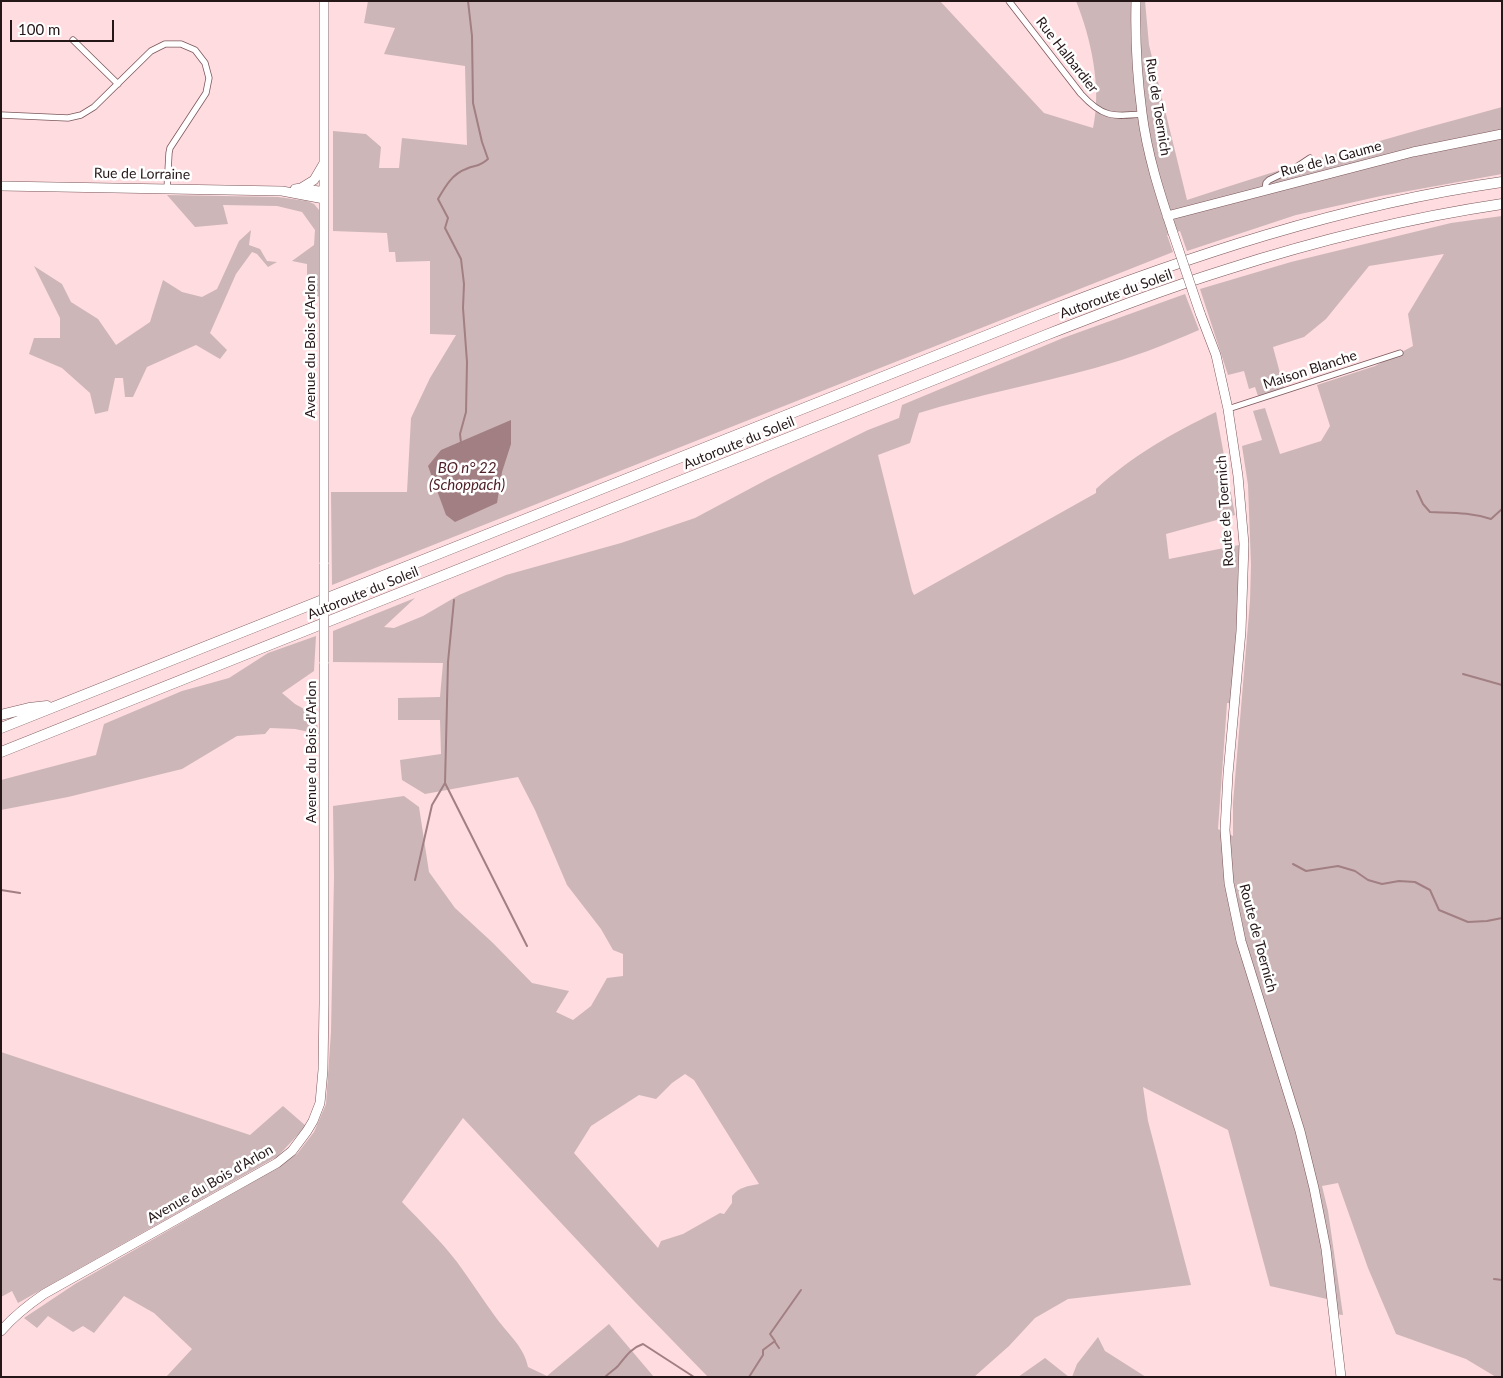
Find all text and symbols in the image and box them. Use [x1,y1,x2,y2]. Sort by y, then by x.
scale bar [12,10,116,42]
street label: Rue Halbardier [1032,14,1102,96]
text: 100 m [18,20,60,38]
street label: Rue de Toernich [1142,57,1174,157]
street label: Rue de la Gaume [1279,137,1383,181]
street label: Rue de Lorraine [94,165,190,183]
street label: Autoroute du Soleil [1057,266,1175,322]
street label: Avenue du Bois d'Arlon [302,276,318,418]
street label: Maison Blanche [1261,347,1359,393]
street label: Autoroute du Soleil [681,413,797,473]
street label: Route de Toernich [1213,455,1237,567]
water label: BO n° 22 (Schoppach) [429,459,505,494]
street label: Autoroute du Soleil [305,563,421,623]
street label: Avenue du Bois d'Arlon [303,681,319,823]
street label: Route de Toernich [1235,882,1281,994]
street label: Avenue du Bois d'Arlon [144,1141,276,1227]

